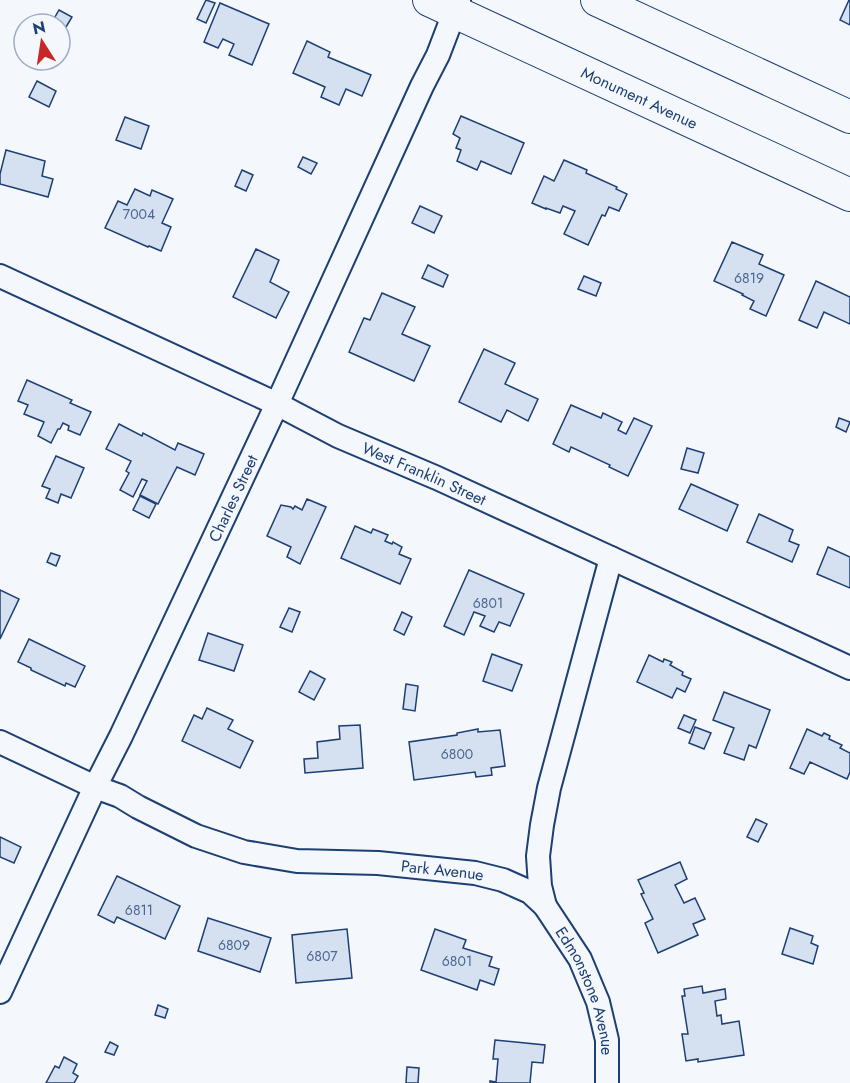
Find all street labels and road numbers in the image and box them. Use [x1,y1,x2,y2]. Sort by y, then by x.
street label: Monument Avenue [577,61,702,134]
street label: West Franklin Street [359,436,490,511]
street label: Charles Street [202,451,263,546]
street label: Park Avenue [400,854,487,886]
street label: Edmonstone Avenue [550,922,619,1055]

